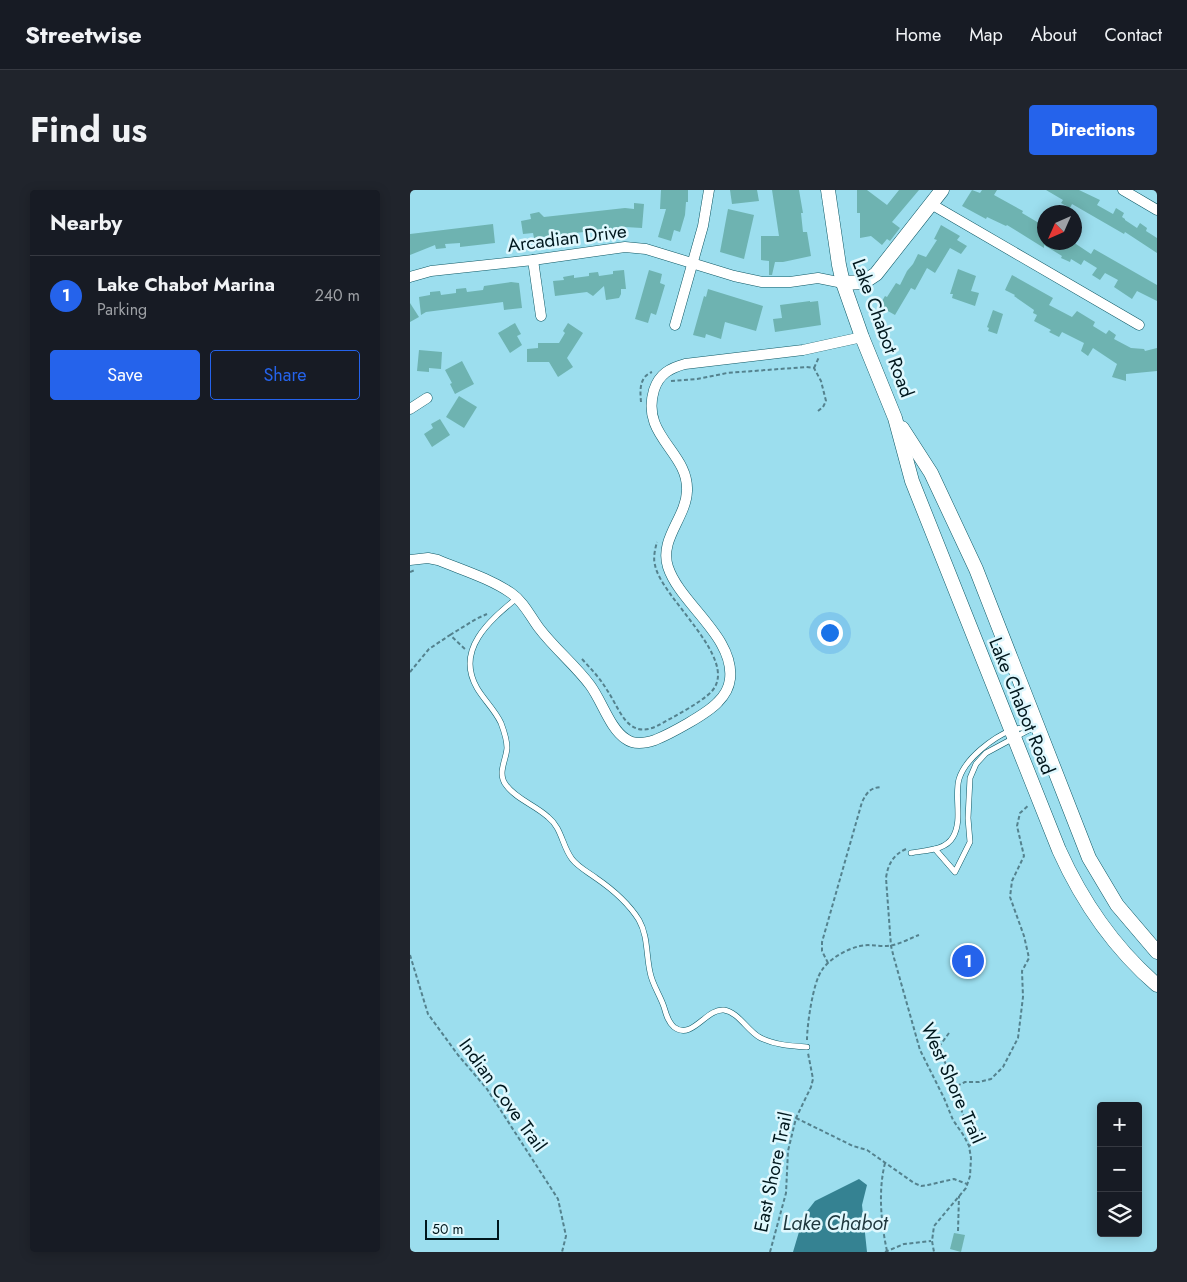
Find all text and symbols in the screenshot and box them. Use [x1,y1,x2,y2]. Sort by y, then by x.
text: Streetwise [25,17,142,52]
text: Home [895,22,941,48]
text: Map [969,22,1003,48]
text: About [1031,22,1076,48]
text: Contact [1104,22,1162,48]
text: Find us [30,105,147,155]
button: Directions [1029,105,1157,155]
north arrow [1037,205,1082,250]
text: Nearby [50,208,122,238]
street label: Arcadian Drive [506,217,628,259]
street label: Lake Chabot Road [845,255,921,401]
text: Lake Chabot Marina [97,271,275,298]
text: 1 [62,284,70,307]
text: 240 m [315,284,360,307]
text: Parking [97,298,147,321]
button: Save [50,350,200,400]
button: Share [210,350,360,400]
your location [817,620,843,646]
street label: Lake Chabot Road [982,633,1062,779]
pin: 1 [952,942,984,980]
street label: West Shore Trail [914,1018,992,1148]
street label: Indian Cove Trail [453,1033,553,1157]
map controls [1097,1102,1142,1237]
button: + [1097,1102,1142,1147]
street label: East Shore Trail [747,1109,799,1235]
button: − [1097,1147,1142,1192]
button: layers [1097,1192,1142,1237]
water label: Lake Chabot [783,1209,889,1238]
scale bar [425,1217,499,1240]
text: 50 m [432,1219,463,1239]

